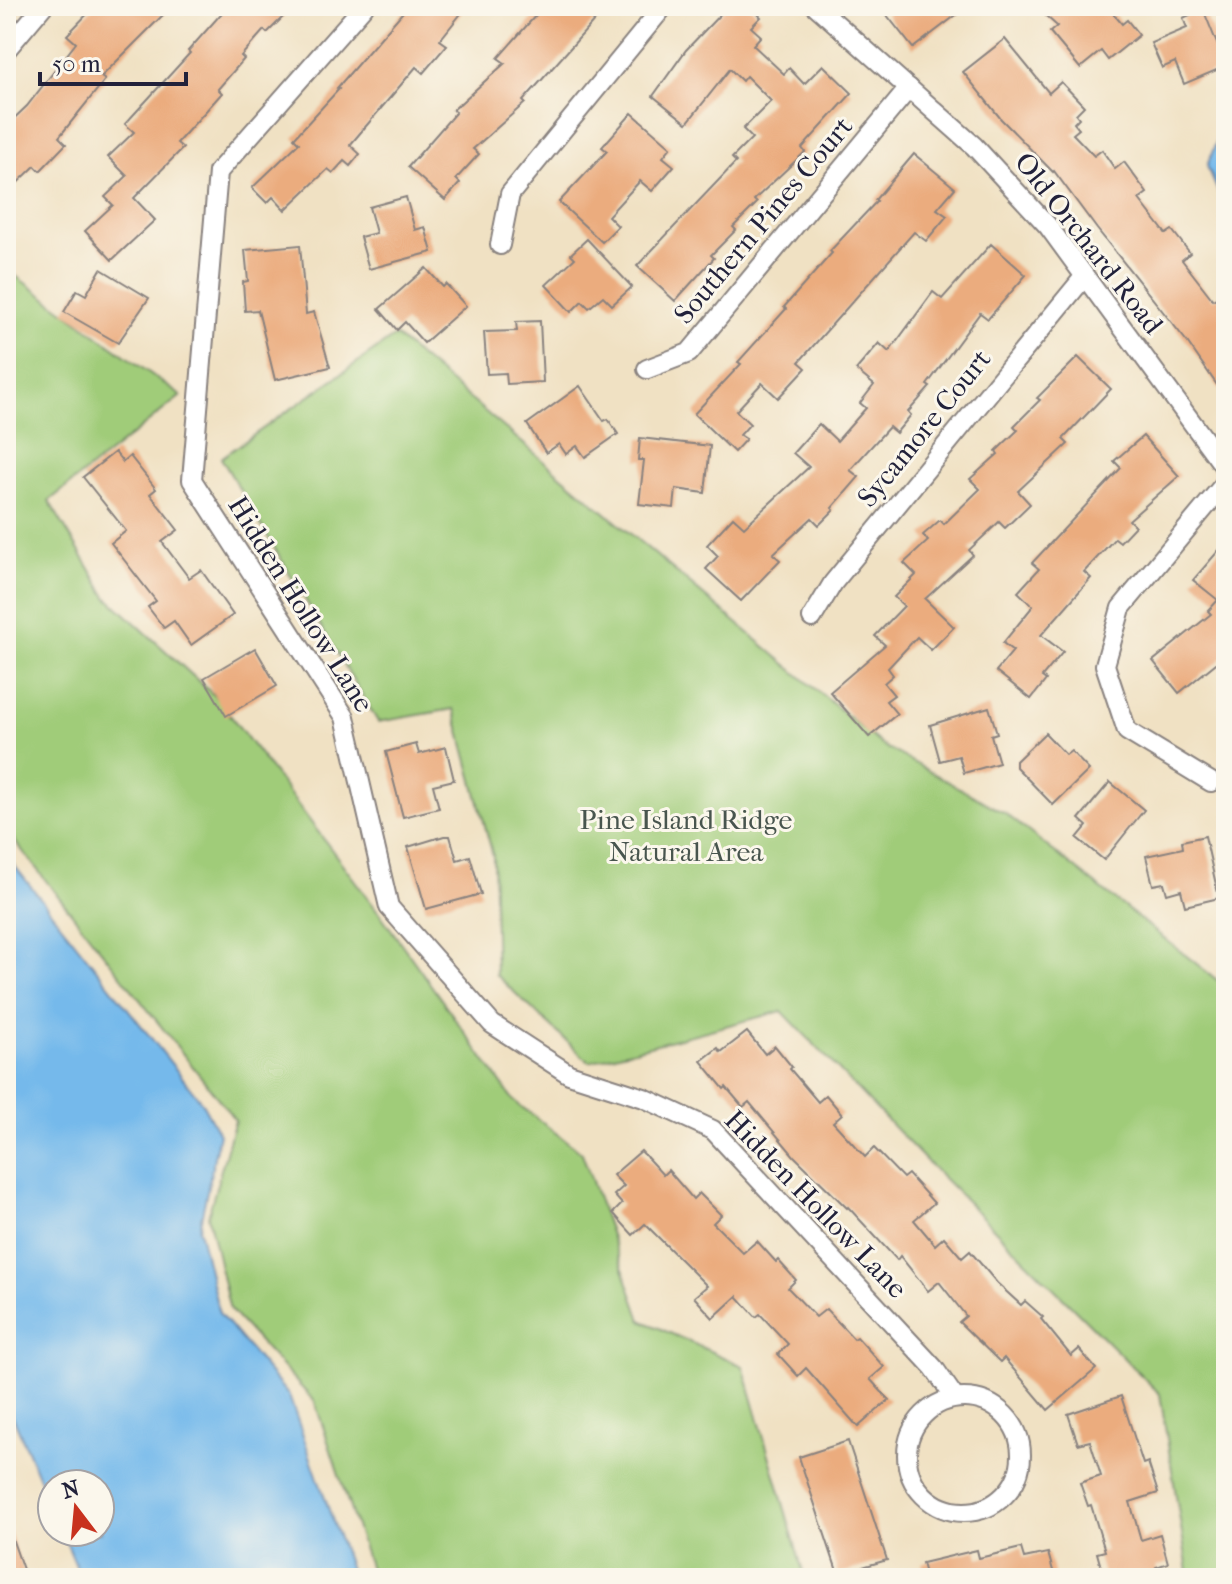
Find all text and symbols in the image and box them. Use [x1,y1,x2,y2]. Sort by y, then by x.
scale bar [40,36,186,86]
text: 50 m [52,50,101,78]
street label: Southern Pines Court [667,110,859,330]
street label: Old Orchard Road [1008,146,1171,341]
street label: Sycamore Court [850,343,998,513]
street label: Hidden Hollow Lane [221,490,381,718]
park label: Pine Island Ridge Natural Area [580,803,793,868]
street label: Hidden Hollow Lane [718,1103,914,1305]
north arrow [36,1468,116,1548]
text: N [59,1475,83,1505]

